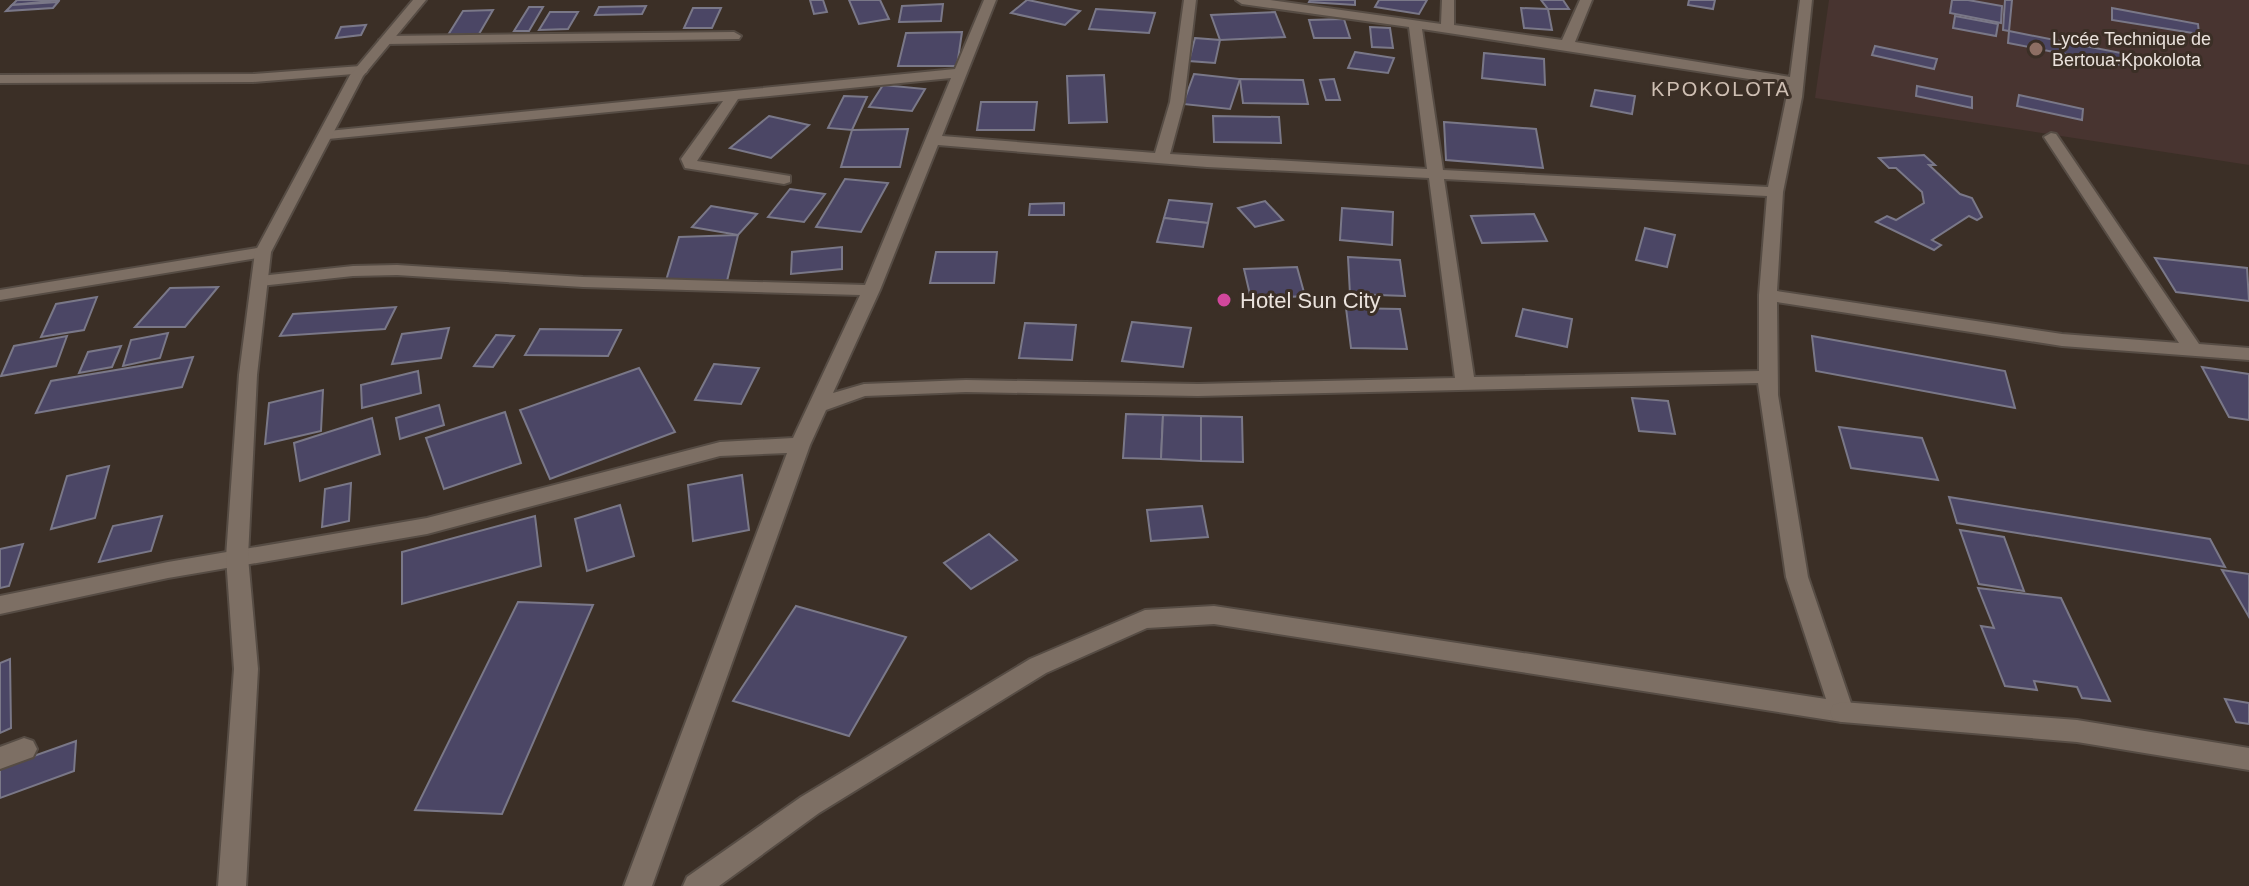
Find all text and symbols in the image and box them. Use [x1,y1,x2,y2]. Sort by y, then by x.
place label: Lycée Technique de Bertoua-Kpokolota [2052,29,2211,70]
marker: Lycée Technique de Bertoua-Kpokolota [2027,40,2045,58]
district label: KPOKOLOTA [1651,78,1791,100]
place label: Hotel Sun City [1240,288,1381,313]
marker: Hotel Sun City [1215,291,1233,309]

